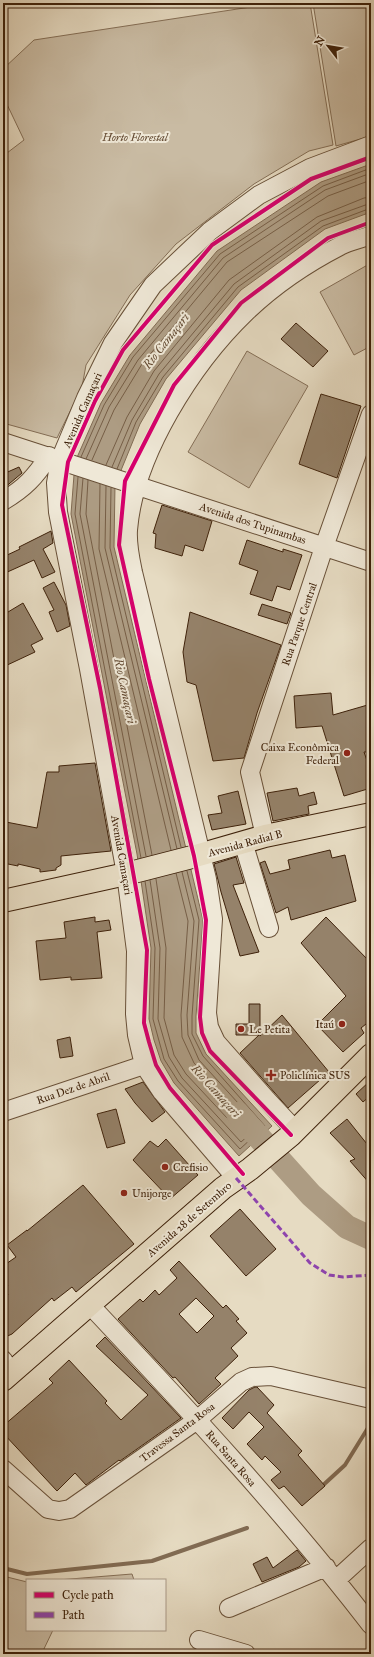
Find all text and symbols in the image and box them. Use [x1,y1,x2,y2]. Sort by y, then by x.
north arrow [308,26,348,66]
text: N [312,33,328,48]
park label: Horto Florestal [101,131,169,144]
water label: Rio Camaçari [139,310,192,372]
street label: Avenida Camaçari [60,371,105,451]
street label: Avenida dos Tupinambas [197,500,308,547]
street label: Rua Parque Central [279,581,321,668]
water label: Rio Camaçari [111,656,139,725]
place label: Caixa Econômica Federal [261,741,339,767]
marker: Caixa Econômica Federal [342,748,352,758]
street label: Avenida Camaçari [108,813,135,896]
street label: Avenida Radial B [206,827,284,860]
place label: Itaú [315,1018,334,1031]
marker: Itaú [337,1019,347,1029]
place label: Le Petita [249,1023,290,1036]
marker: Le Petita [236,1024,246,1034]
water label: Rio Camaçari [188,1061,244,1121]
marker: Policlínica SUS [265,1069,277,1081]
place label: Policlínica SUS [280,1069,350,1082]
street label: Rua Dez de Abril [35,1070,111,1107]
place label: Crefisio [173,1161,208,1174]
marker: Crefisio [160,1162,170,1172]
street label: Avenida 28 de Setembro [144,1179,235,1260]
place label: Unijorge [132,1187,172,1200]
marker: Unijorge [119,1188,129,1198]
street label: Travessa Santa Rosa [137,1400,218,1465]
street label: Rua Santa Rosa [203,1428,259,1489]
legend [26,1579,166,1631]
text: Cycle path [62,1588,114,1602]
text: Path [62,1608,85,1622]

